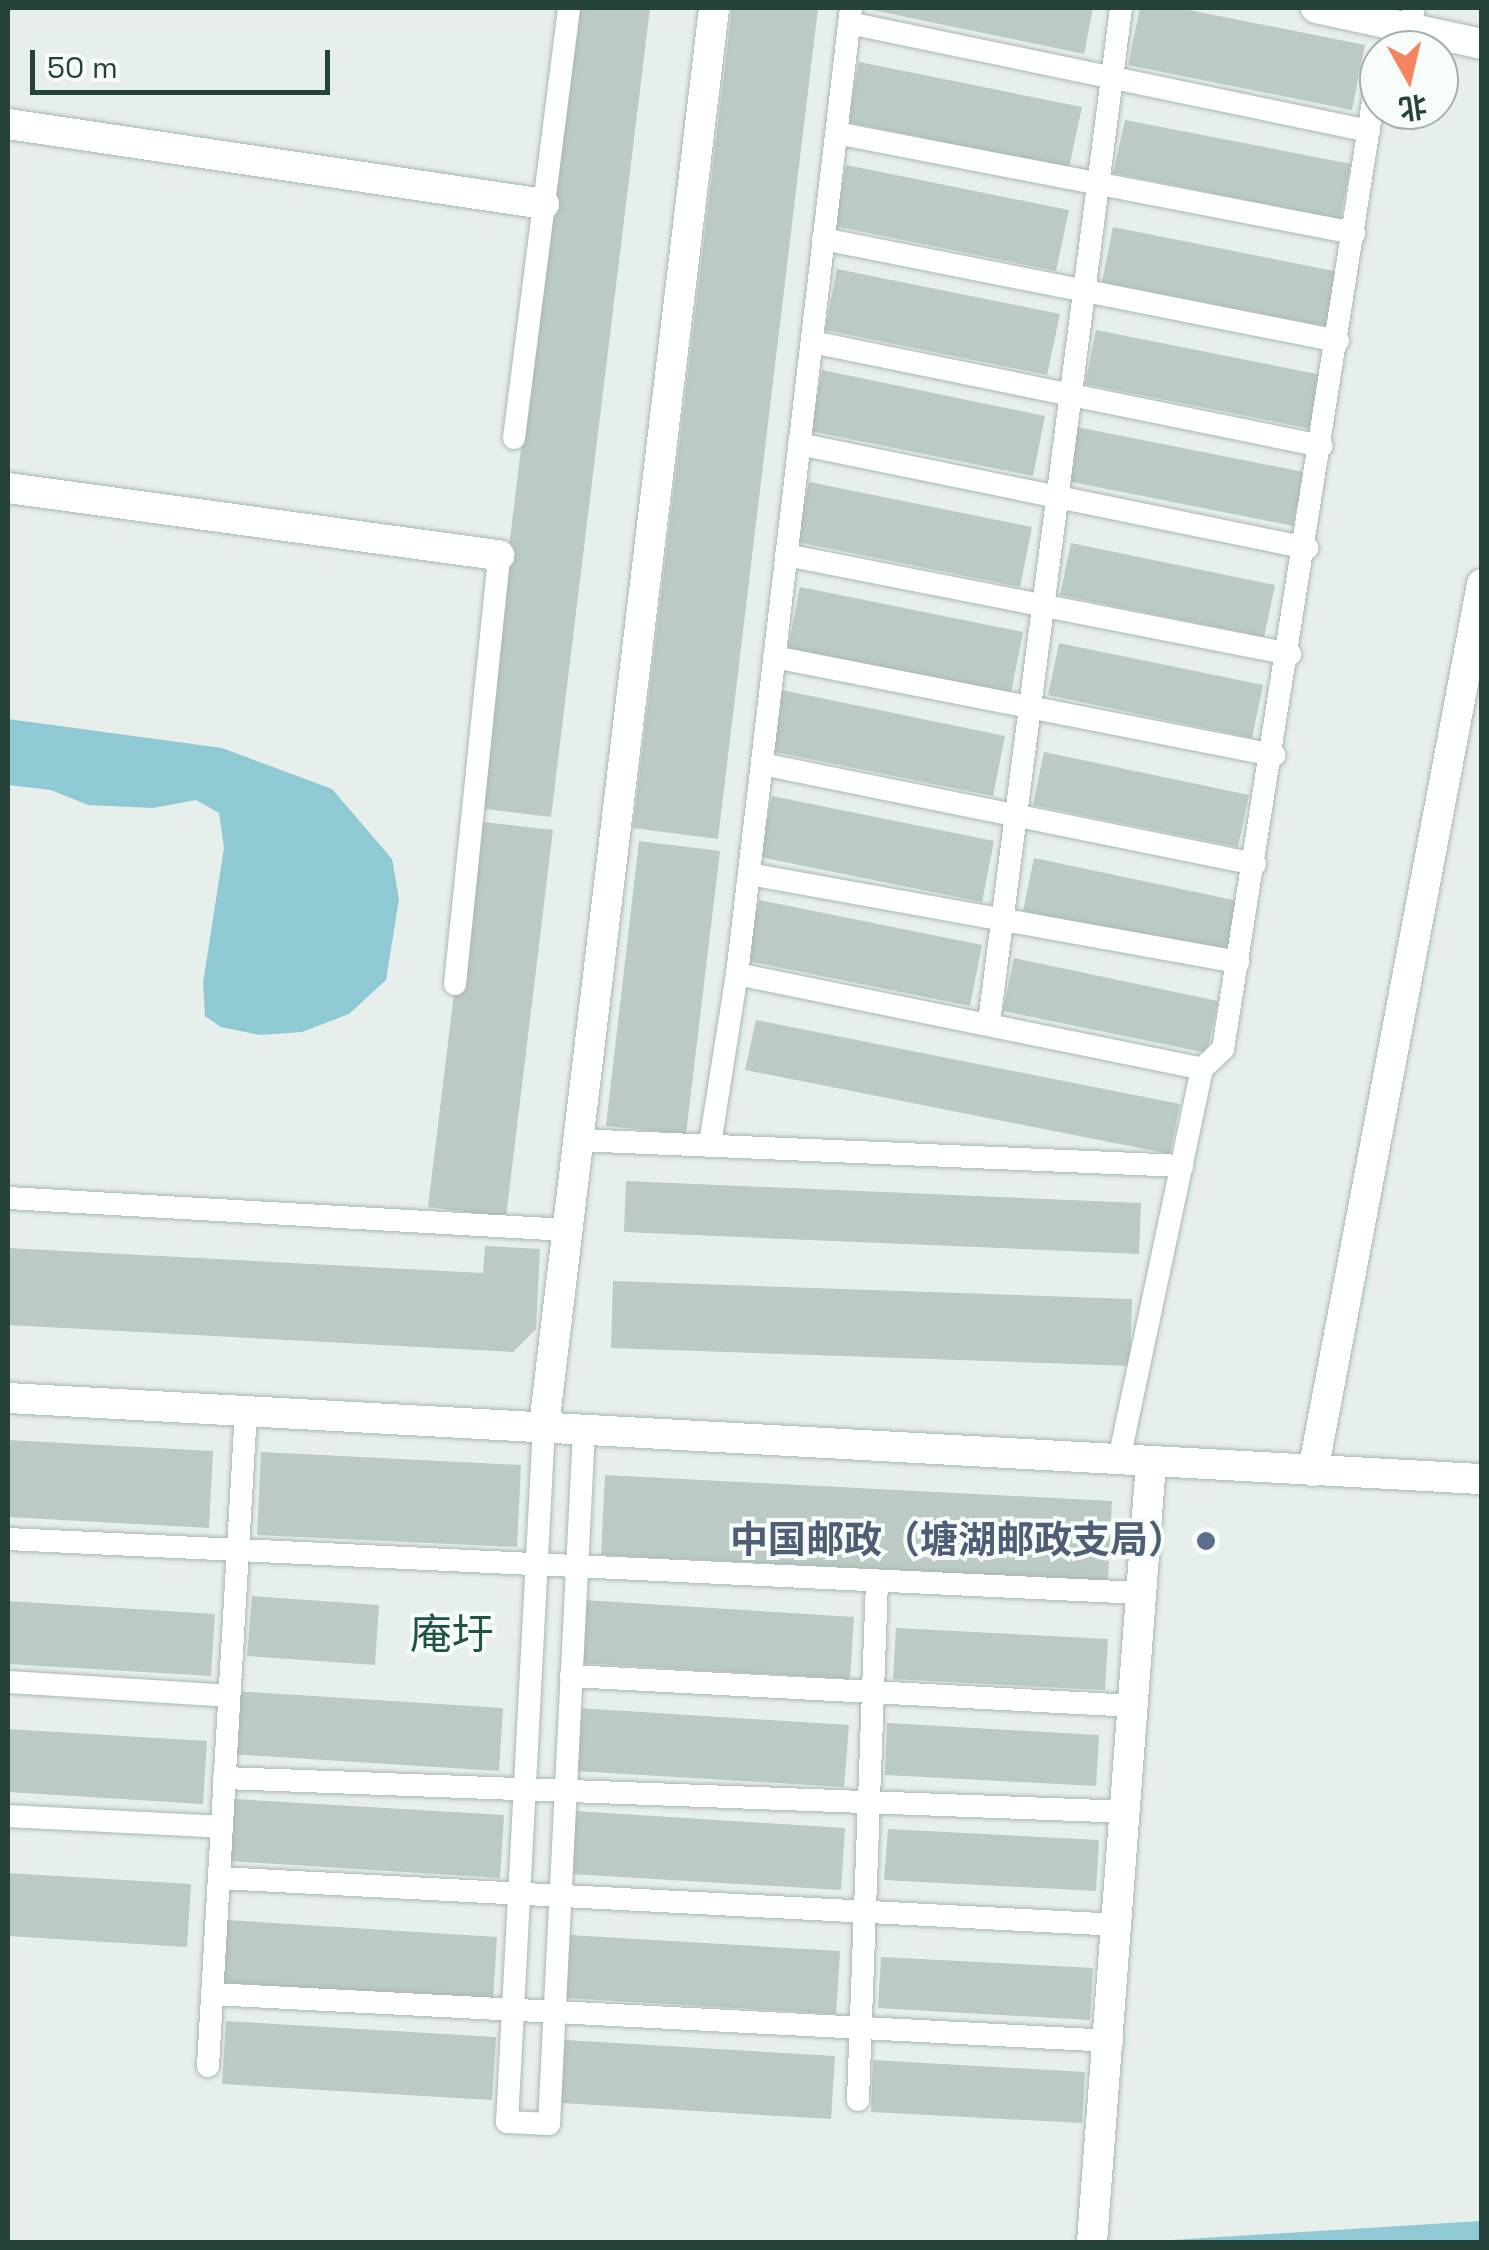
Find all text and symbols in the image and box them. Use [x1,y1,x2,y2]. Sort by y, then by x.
scale bar [35,30,335,92]
north arrow [1359,30,1459,130]
text: 50 m [47,48,118,87]
text: 北 [1397,88,1429,128]
place label: 中国邮政（塘湖邮政支局） [730,1518,1186,1564]
marker: 中国邮政（塘湖邮政支局） [1195,1530,1217,1552]
district label: 庵圩 [410,1610,494,1660]

